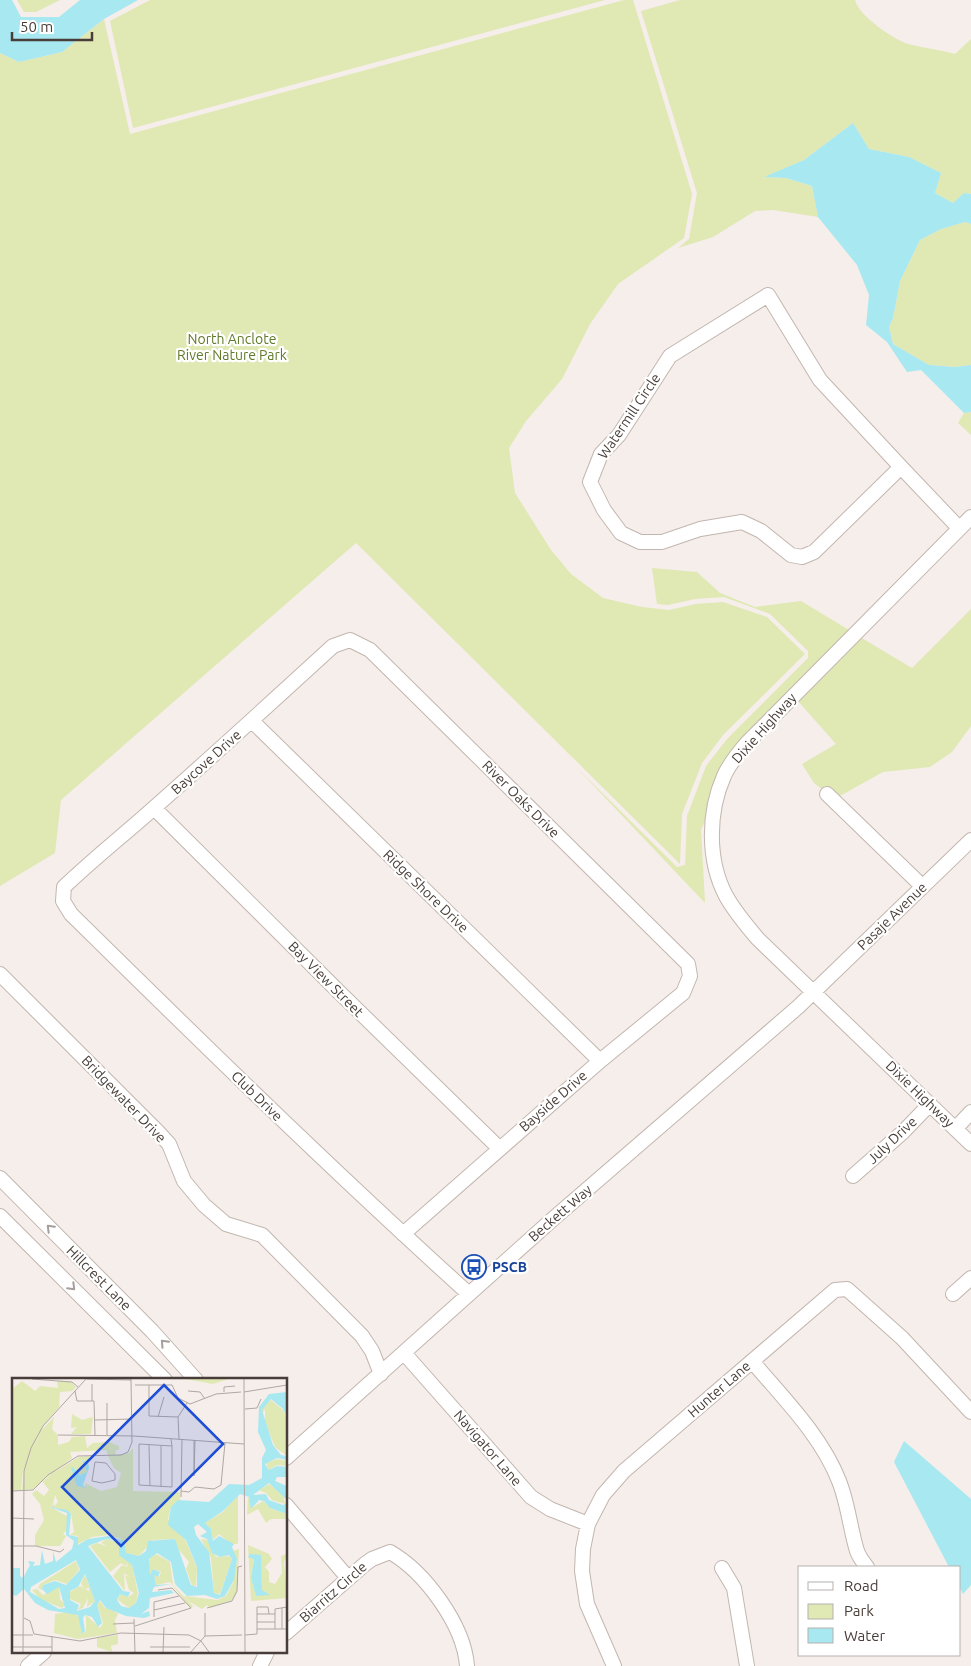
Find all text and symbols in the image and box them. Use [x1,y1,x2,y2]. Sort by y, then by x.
scale bar [12,10,92,42]
text: 50 m [20,18,53,35]
park label: North Anclote River Nature Park [177,331,287,363]
street label: Watermill Circle [595,370,663,462]
street label: Dixie Highway [728,690,800,766]
street label: Baycove Drive [168,727,244,797]
street label: River Oaks Drive [479,757,563,841]
street label: Ridge Shore Drive [380,846,472,936]
street label: Pasaje Avenue [854,879,930,953]
street label: Bay View Street [285,938,367,1020]
street label: Bridgewater Drive [79,1052,169,1146]
street label: Dixie Highway [883,1057,958,1131]
street label: Bayside Drive [516,1067,590,1135]
street label: Club Drive [228,1068,286,1124]
street label: July Drive [864,1113,920,1167]
street label: Beckett Way [525,1181,595,1245]
one-way arrow [47,1225,56,1234]
street label: Hillcrest Lane [63,1242,135,1314]
bus stop icon: PSCB [461,1254,487,1280]
place label: PSCB [492,1259,527,1275]
one-way arrow [66,1281,75,1290]
one-way arrow [161,1340,170,1349]
street label: Hunter Lane [684,1358,754,1420]
inset map [12,1378,288,1654]
street label: Navigator Lane [451,1407,525,1489]
street label: Biarritz Circle [296,1558,370,1626]
legend [798,1566,961,1656]
text: Road [844,1577,879,1594]
text: Park [844,1602,874,1619]
text: Water [844,1627,885,1644]

